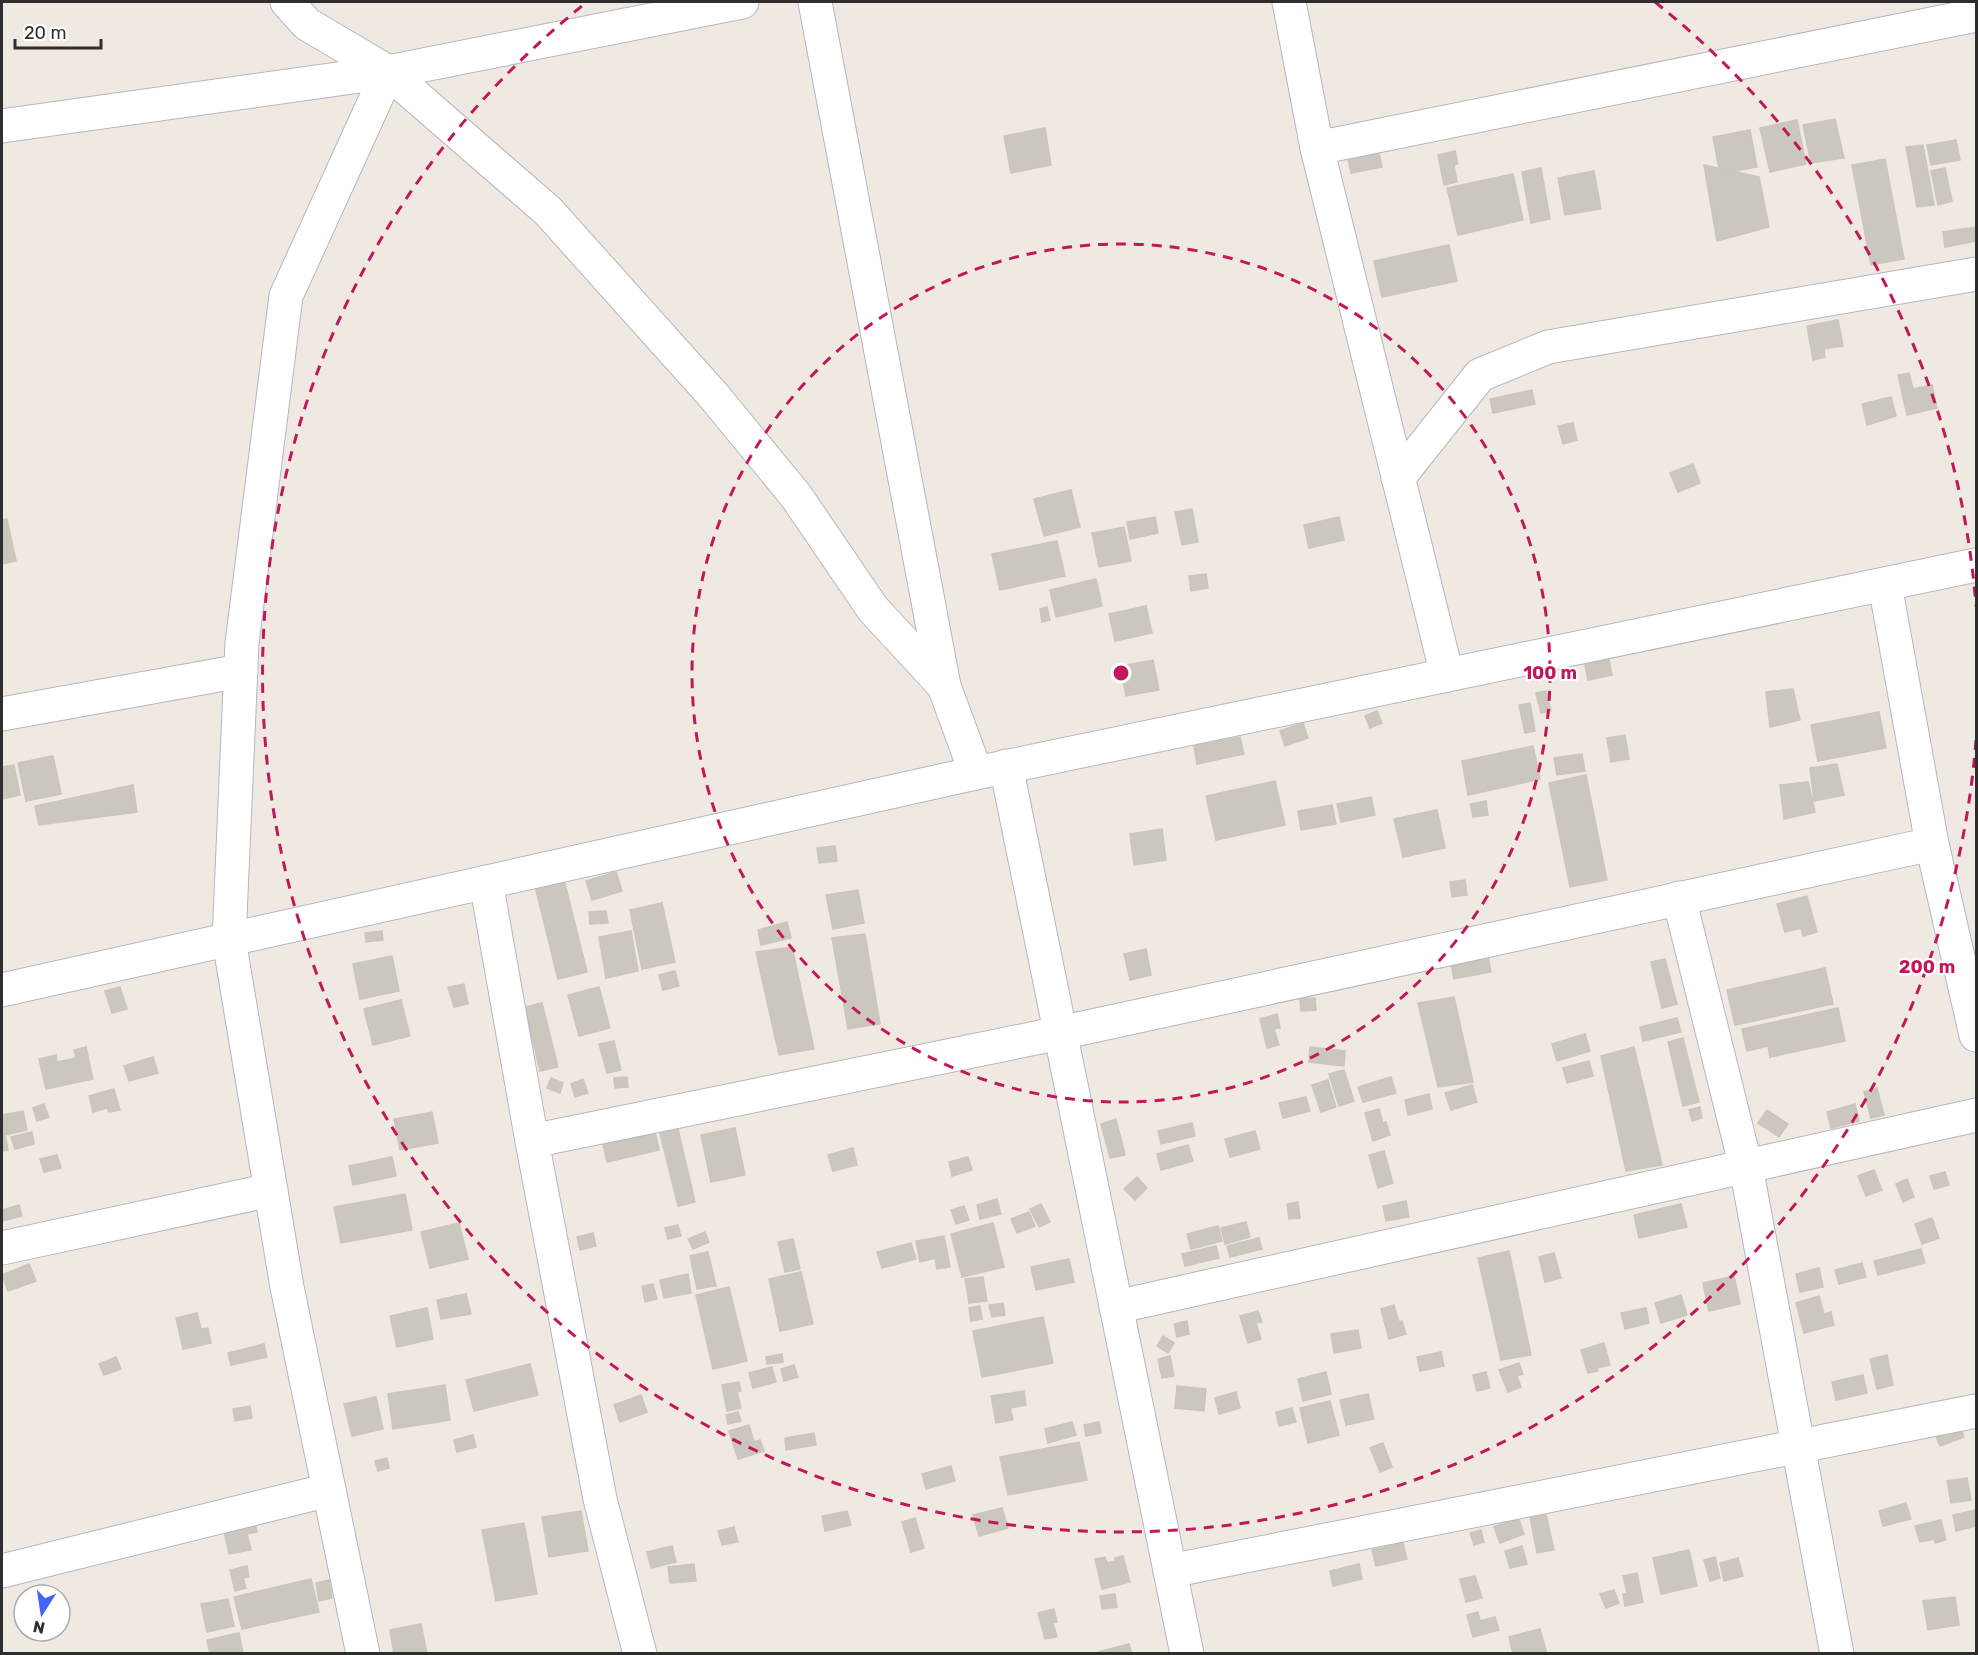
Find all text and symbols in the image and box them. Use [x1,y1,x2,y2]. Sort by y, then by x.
scale bar [15,12,100,50]
text: 20 m [24,22,66,44]
text: 100 m [1523,662,1577,684]
centre of rings [1111,663,1131,683]
text: 200 m [1899,956,1955,978]
north arrow [12,1583,72,1643]
text: N [31,1617,47,1638]

